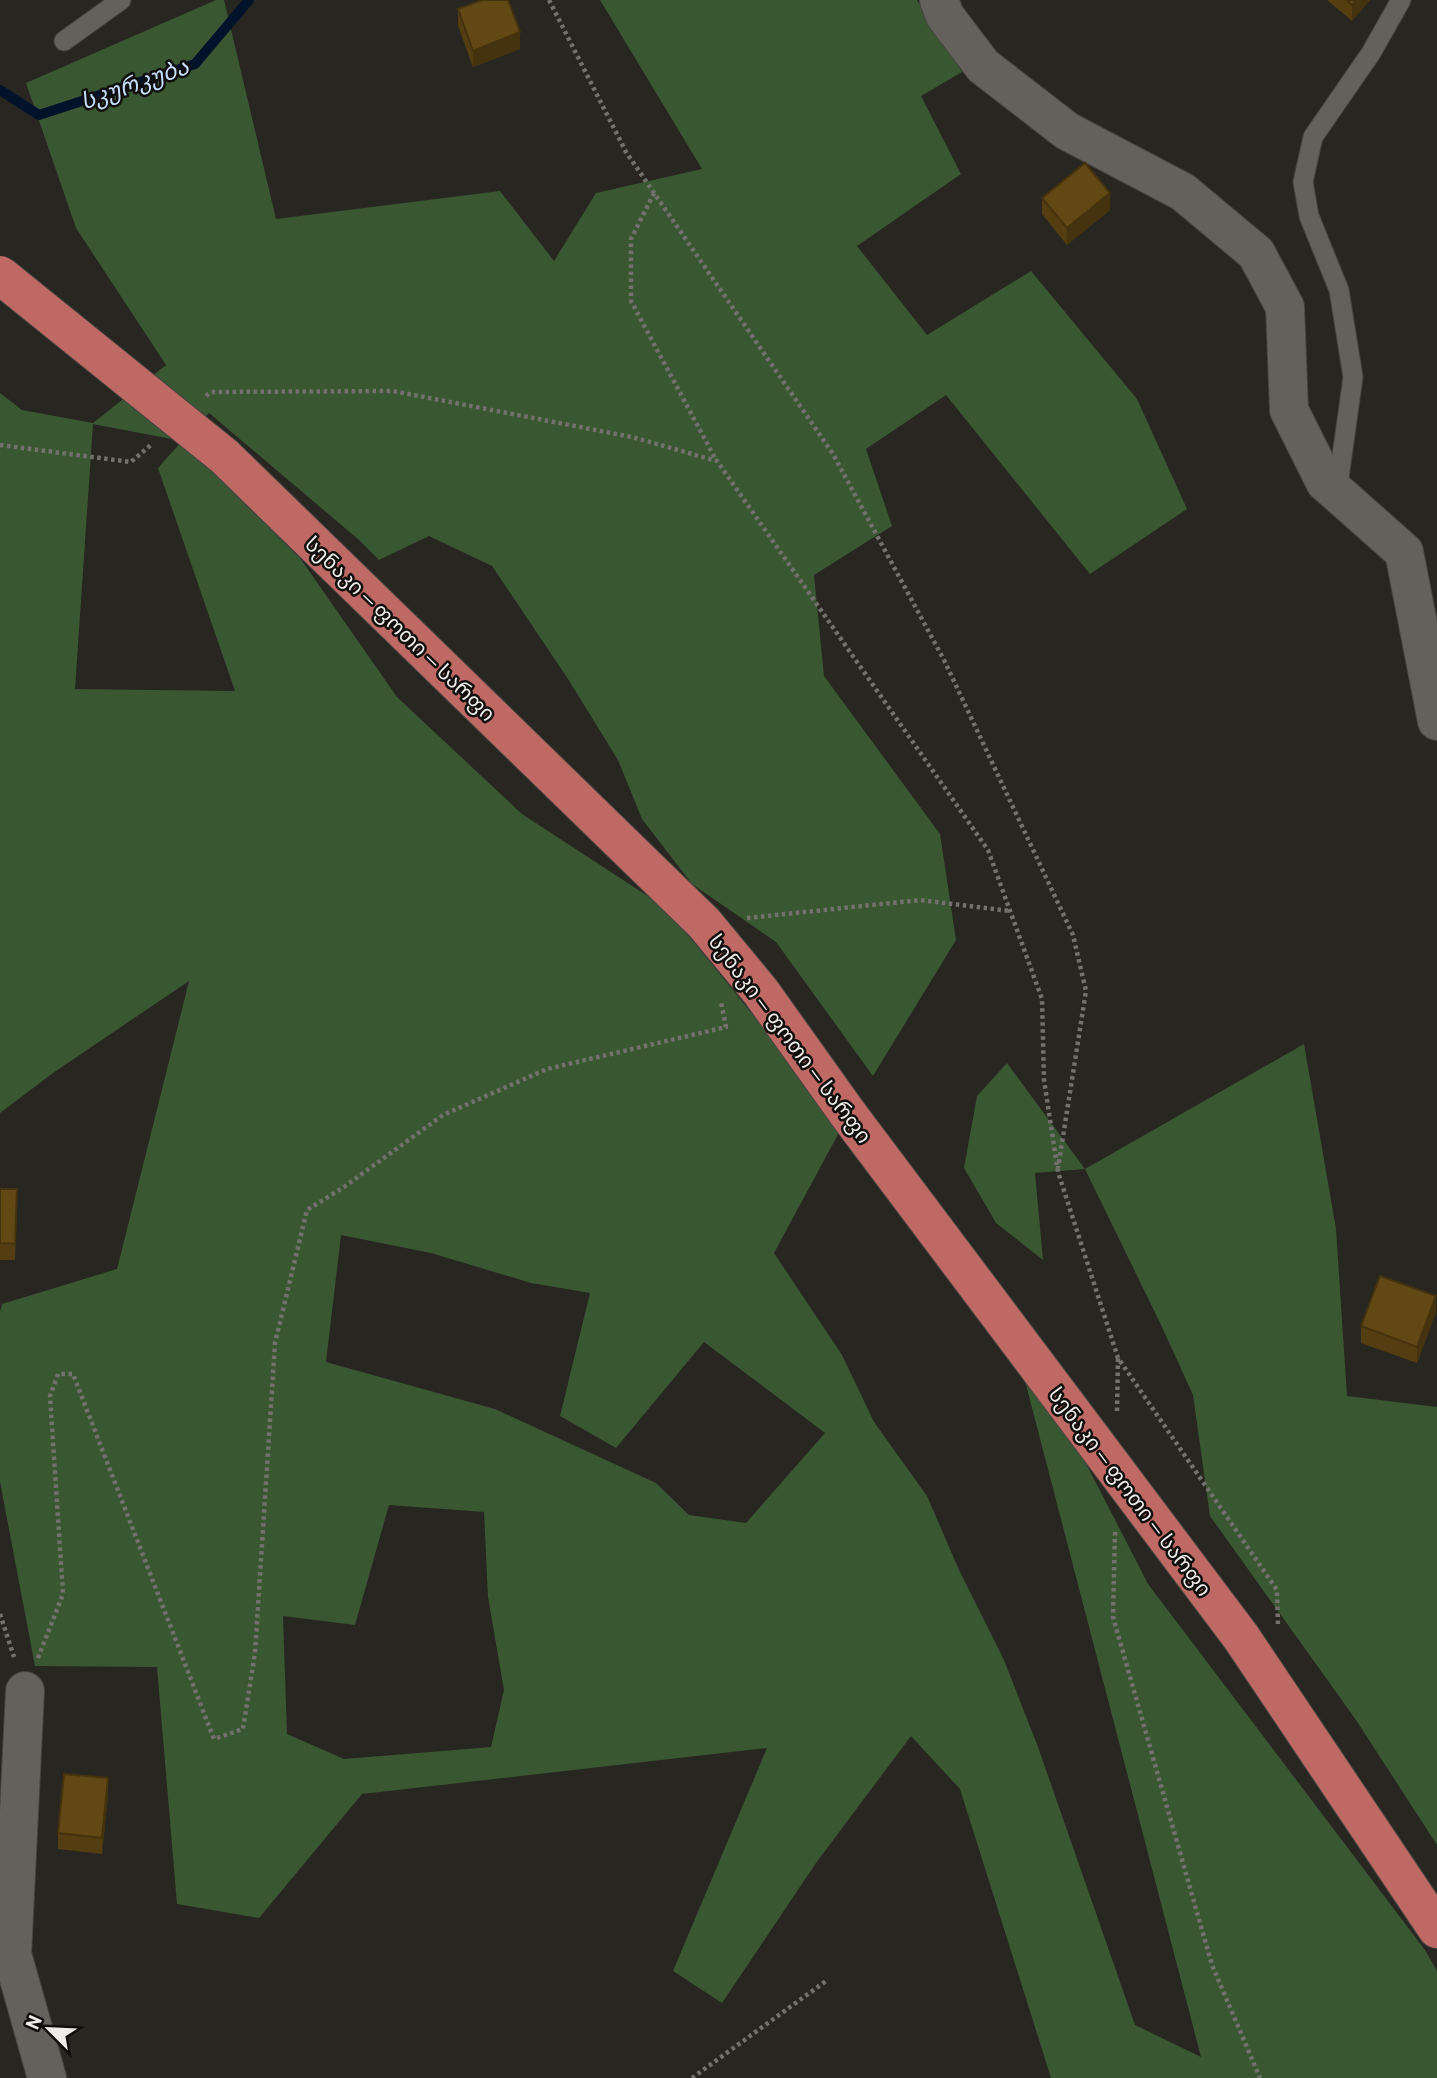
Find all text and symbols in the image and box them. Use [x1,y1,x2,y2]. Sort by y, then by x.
water label: სკურკუბა [76,51,193,116]
street label: სენაკი — ფოთი — სარფი [300,530,501,726]
street label: სენაკი — ფოთი — სარფი [704,929,878,1148]
street label: სენაკი — ფოთი — სარფი [1044,1382,1218,1601]
north arrow [14,1994,84,2064]
text: N [20,2011,46,2032]

